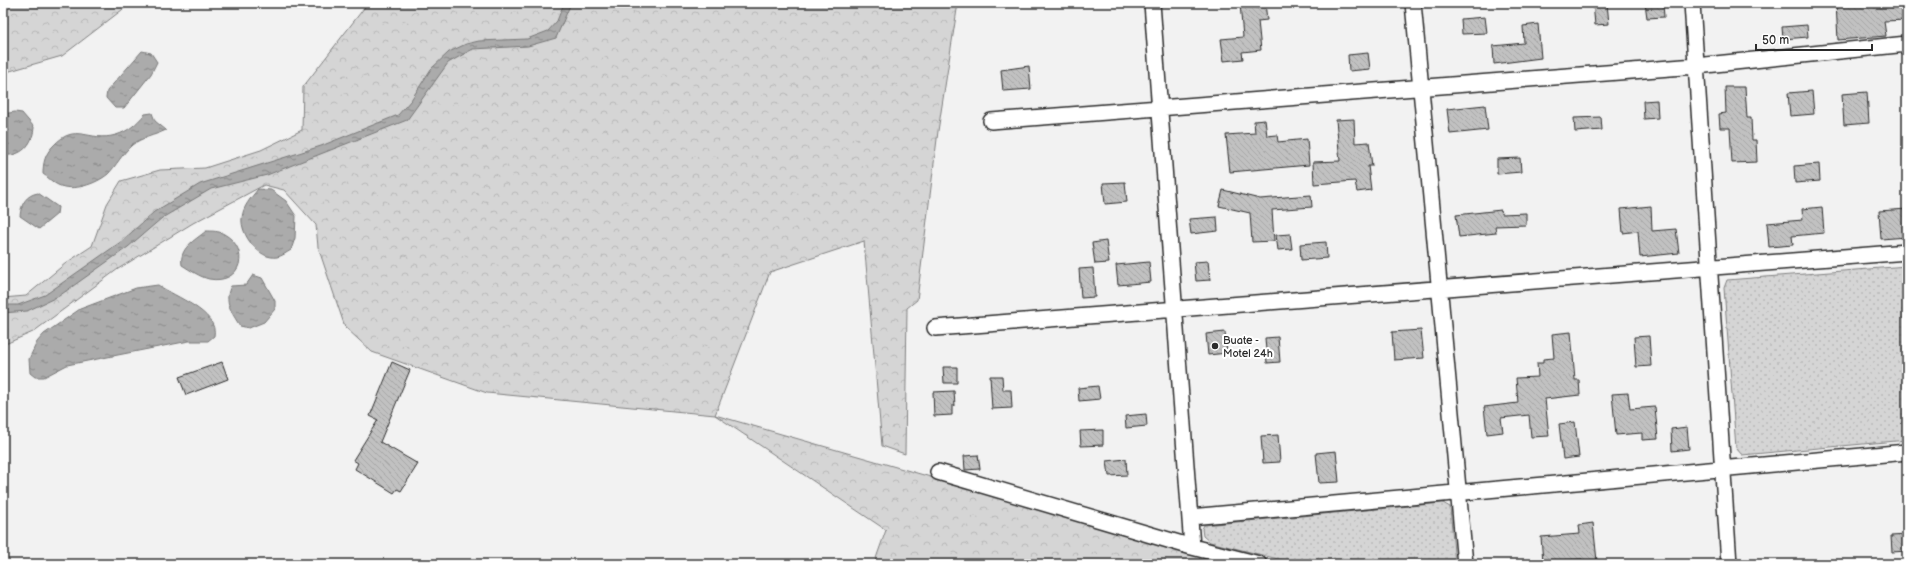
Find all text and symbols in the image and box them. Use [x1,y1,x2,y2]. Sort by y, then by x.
scale bar [1756,26,1872,52]
text: 50 m [1762,33,1789,48]
place label: Buate - Motel 24h [1223,334,1273,360]
marker: Buate - Motel 24h [1210,341,1220,351]

